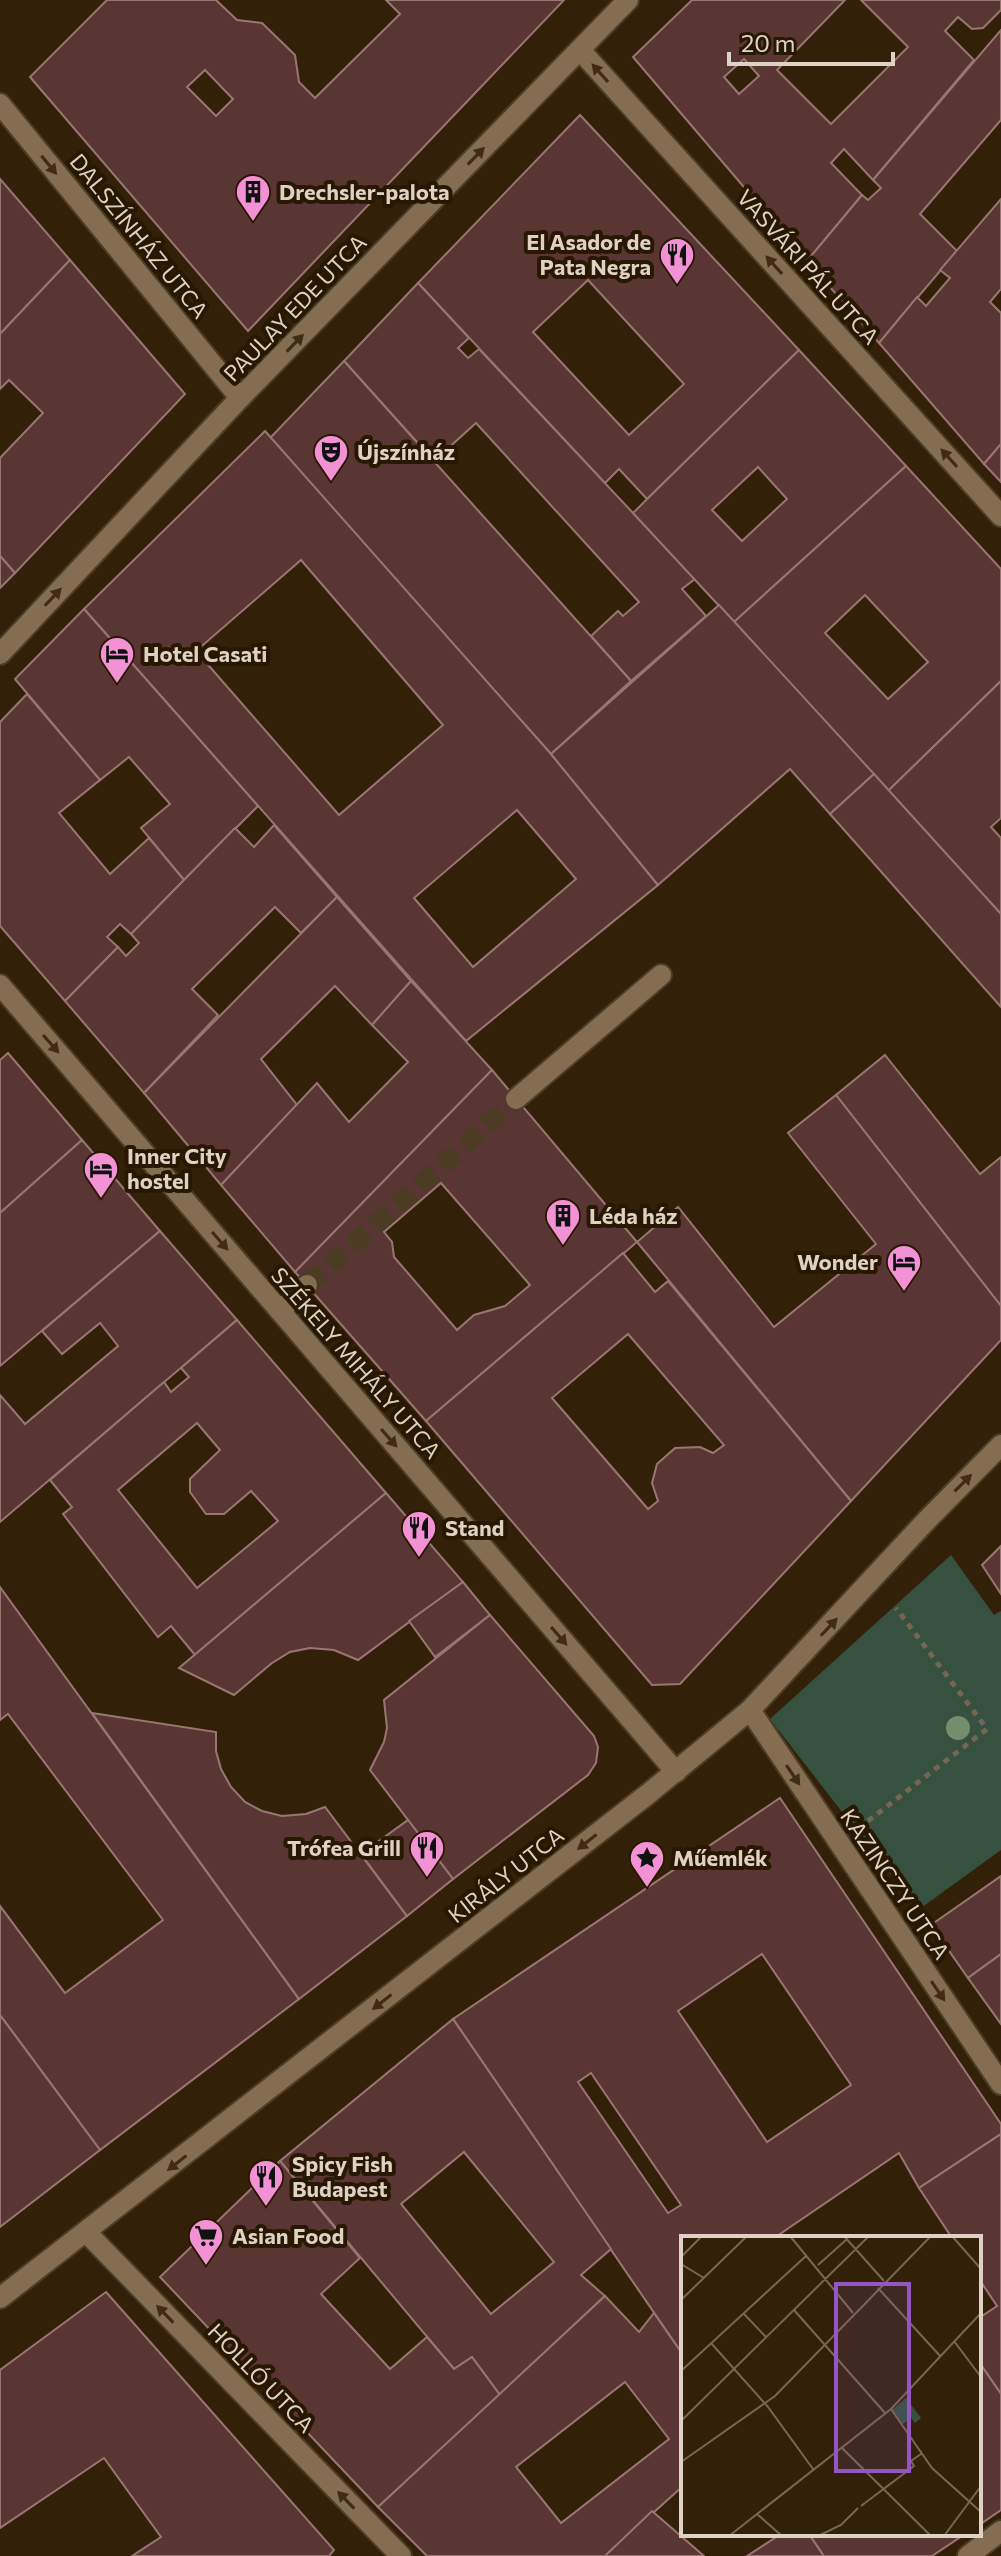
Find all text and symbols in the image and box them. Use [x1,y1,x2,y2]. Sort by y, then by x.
scale bar [729,16,893,66]
text: 20 m [741,28,795,57]
one-way arrow [591,63,609,82]
one-way arrow [467,147,485,166]
street label: DALSZÍNHÁZ UTCA [65,148,214,323]
one-way arrow [41,155,57,175]
building icon: Drechsler-palota [234,173,272,223]
place label: Drechsler-palota [279,178,450,205]
street label: VASVÁRI PÁL UTCA [732,184,885,350]
place label: El Asador de Pata Negra [526,228,651,280]
street label: PAULAY EDE UTCA [218,229,372,387]
restaurant icon: El Asador de Pata Negra [658,236,696,286]
one-way arrow [766,256,784,275]
one-way arrow [285,334,304,353]
theatre icon: Újszínház [312,433,350,483]
place label: Újszínház [357,438,455,465]
one-way arrow [940,449,958,468]
one-way arrow [44,588,62,607]
hotel icon: Hotel Casati [98,635,136,685]
place label: Hotel Casati [143,640,267,667]
one-way arrow [42,1033,59,1053]
place label: Inner City hostel [127,1142,227,1194]
hotel icon: Inner City hostel [82,1150,120,1200]
building icon: Léda ház [544,1197,582,1247]
place label: Léda ház [589,1202,678,1229]
one-way arrow [211,1231,228,1251]
hotel icon: Wonder [885,1243,923,1293]
place label: Wonder [797,1248,878,1275]
street label: SZÉKELY MIHÁLY UTCA [266,1262,447,1464]
one-way arrow [380,1428,397,1448]
one-way arrow [954,1474,972,1493]
restaurant icon: Stand [400,1509,438,1559]
place label: Stand [445,1514,504,1541]
one-way arrow [819,1617,837,1636]
one-way arrow [550,1625,567,1645]
one-way arrow [786,1765,801,1786]
street label: KAZINCZY UTCA [835,1803,956,1964]
street label: KIRÁLY UTCA [442,1821,569,1928]
restaurant icon: Trófea Grill [408,1829,446,1879]
place label: Trófea Grill [287,1834,401,1861]
one-way arrow [576,1834,597,1850]
place icon: Műemlék [628,1839,666,1889]
place label: Műemlék [673,1844,768,1871]
one-way arrow [930,1981,945,2002]
one-way arrow [372,1994,392,2010]
place label: Spicy Fish Budapest [292,2150,393,2202]
one-way arrow [167,2154,187,2170]
restaurant icon: Spicy Fish Budapest [247,2158,285,2208]
supermarket icon: Asian Food [187,2217,225,2267]
place label: Asian Food [232,2222,344,2249]
inset map [681,2236,981,2536]
one-way arrow [157,2305,175,2324]
street label: HOLLÓ UTCA [203,2318,320,2438]
one-way arrow [338,2491,356,2510]

